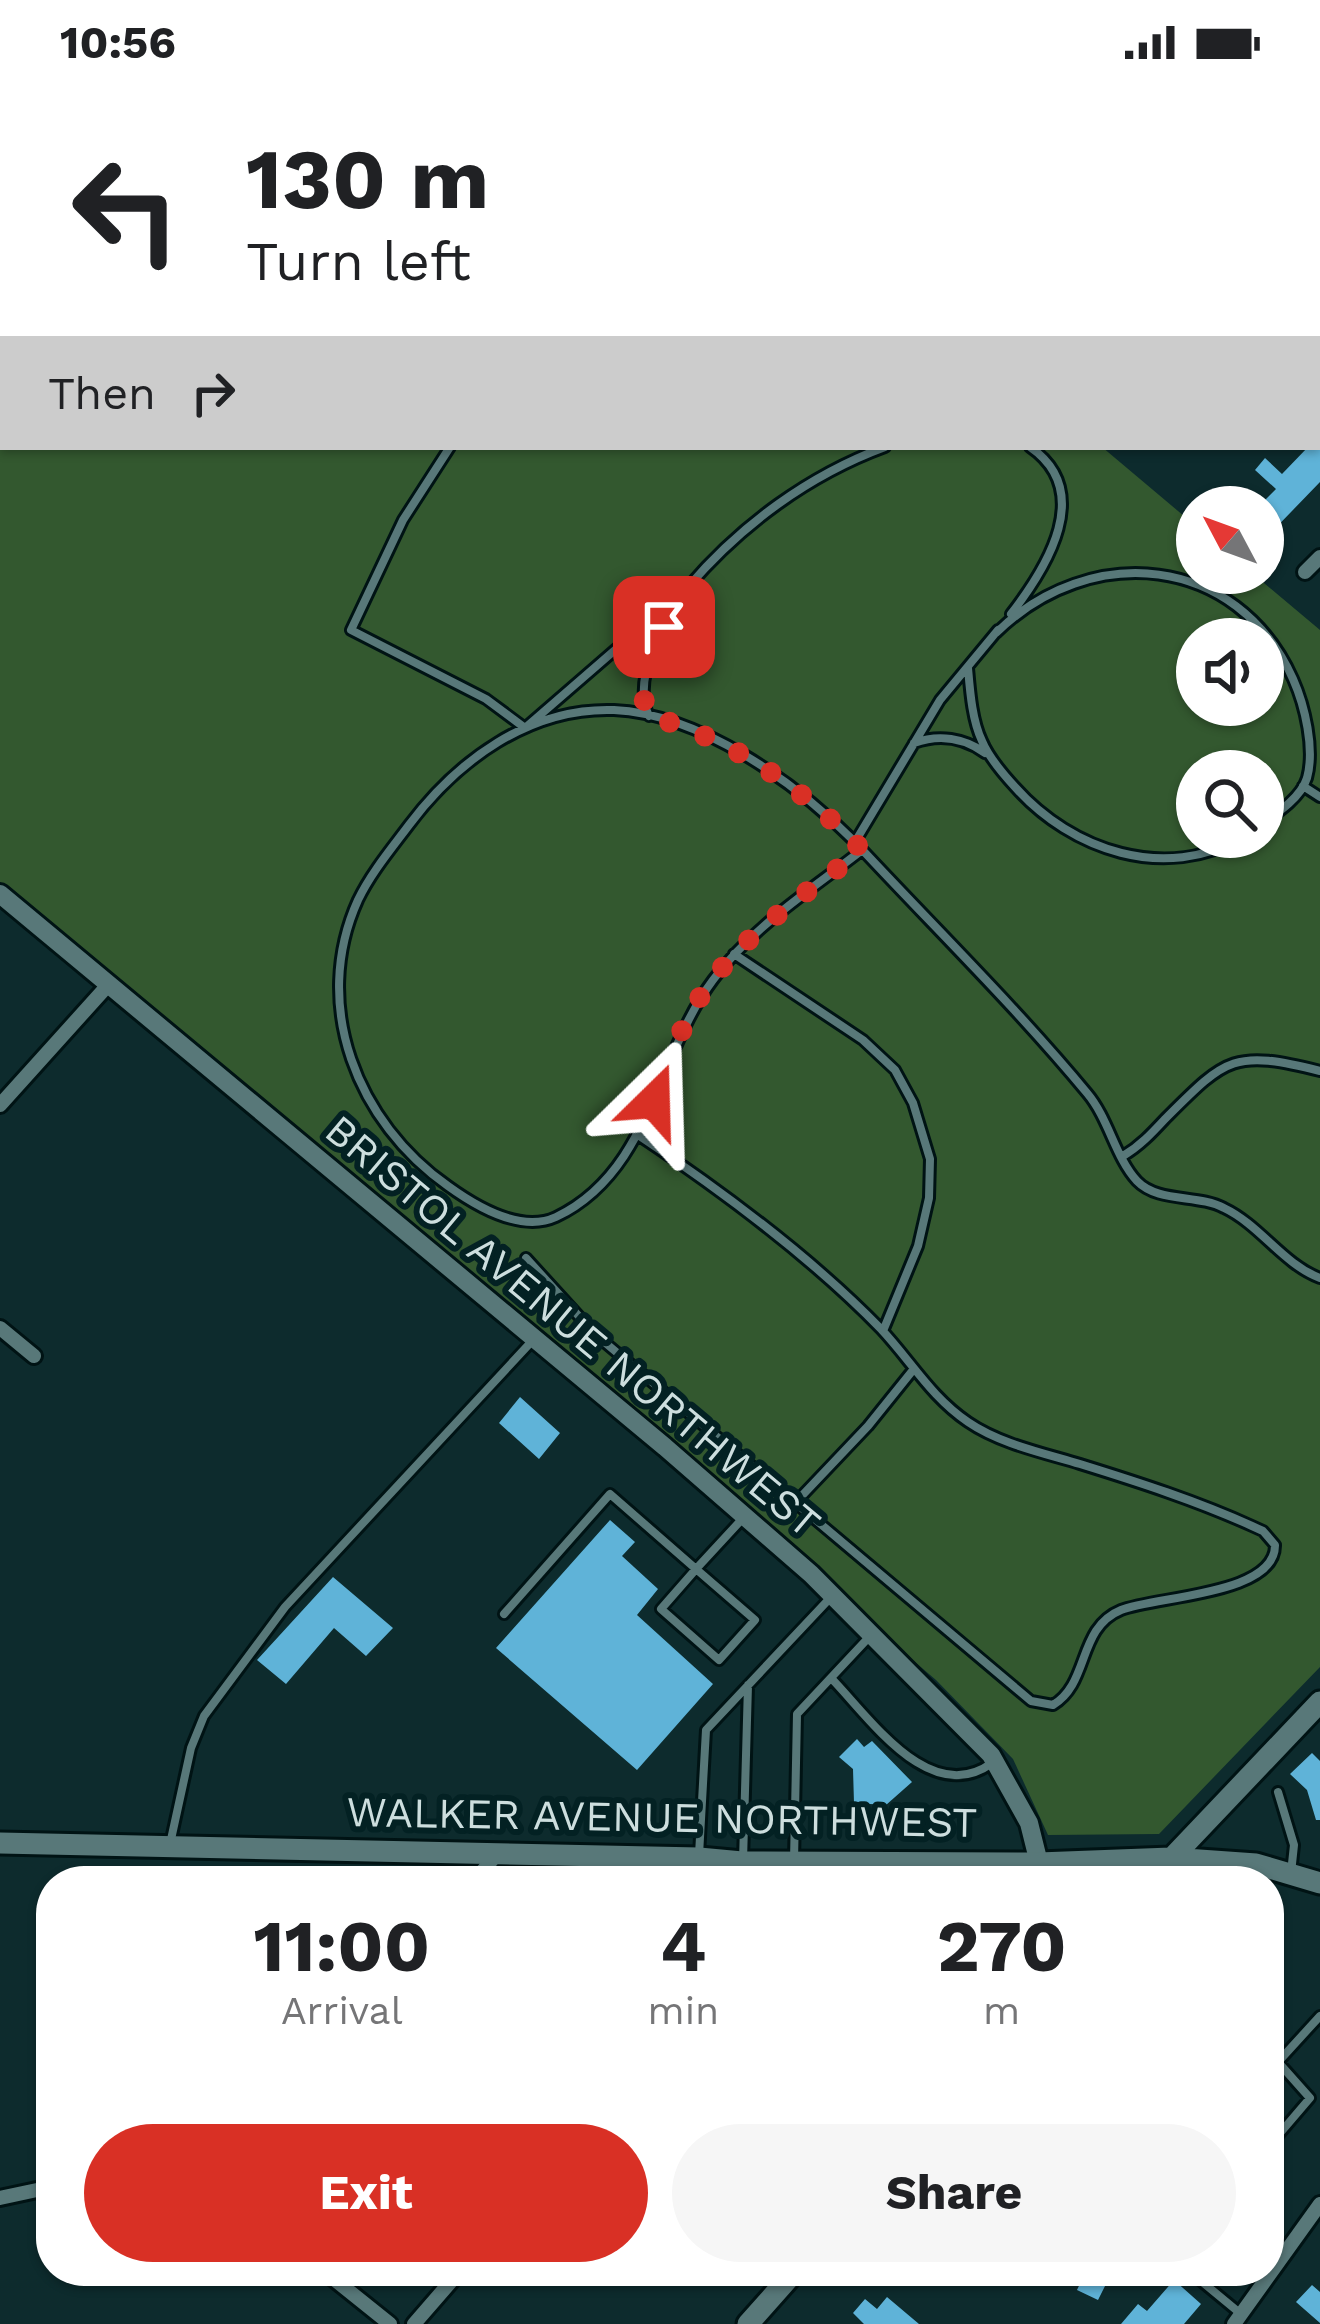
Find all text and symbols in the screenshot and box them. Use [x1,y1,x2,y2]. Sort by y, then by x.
text: 10:56 [60,16,176,69]
text: 130 m [246,130,489,228]
icon: left [48,132,204,288]
text: Turn left [246,230,471,293]
icon: right [180,360,246,426]
text: Then [48,367,156,420]
north arrow [1176,486,1284,594]
map controls [1176,486,1284,858]
pin [613,576,715,678]
icon: arrive [631,594,697,660]
button: sound [1176,618,1284,726]
button: search [1176,750,1284,858]
position arrow [591,1038,717,1164]
street label: BRISTOL AVENUE NORTHWEST [316,1105,830,1547]
street label: WALKER AVENUE NORTHWEST [346,1787,978,1847]
text: 11:00 [253,1904,430,1988]
text: 4 [660,1904,707,1988]
text: 270 [937,1904,1067,1988]
text: Arrival [281,1988,403,2033]
text: min [647,1988,719,2033]
text: m [983,1988,1020,2033]
button: Exit [84,2124,648,2262]
button: Share [672,2124,1236,2262]

